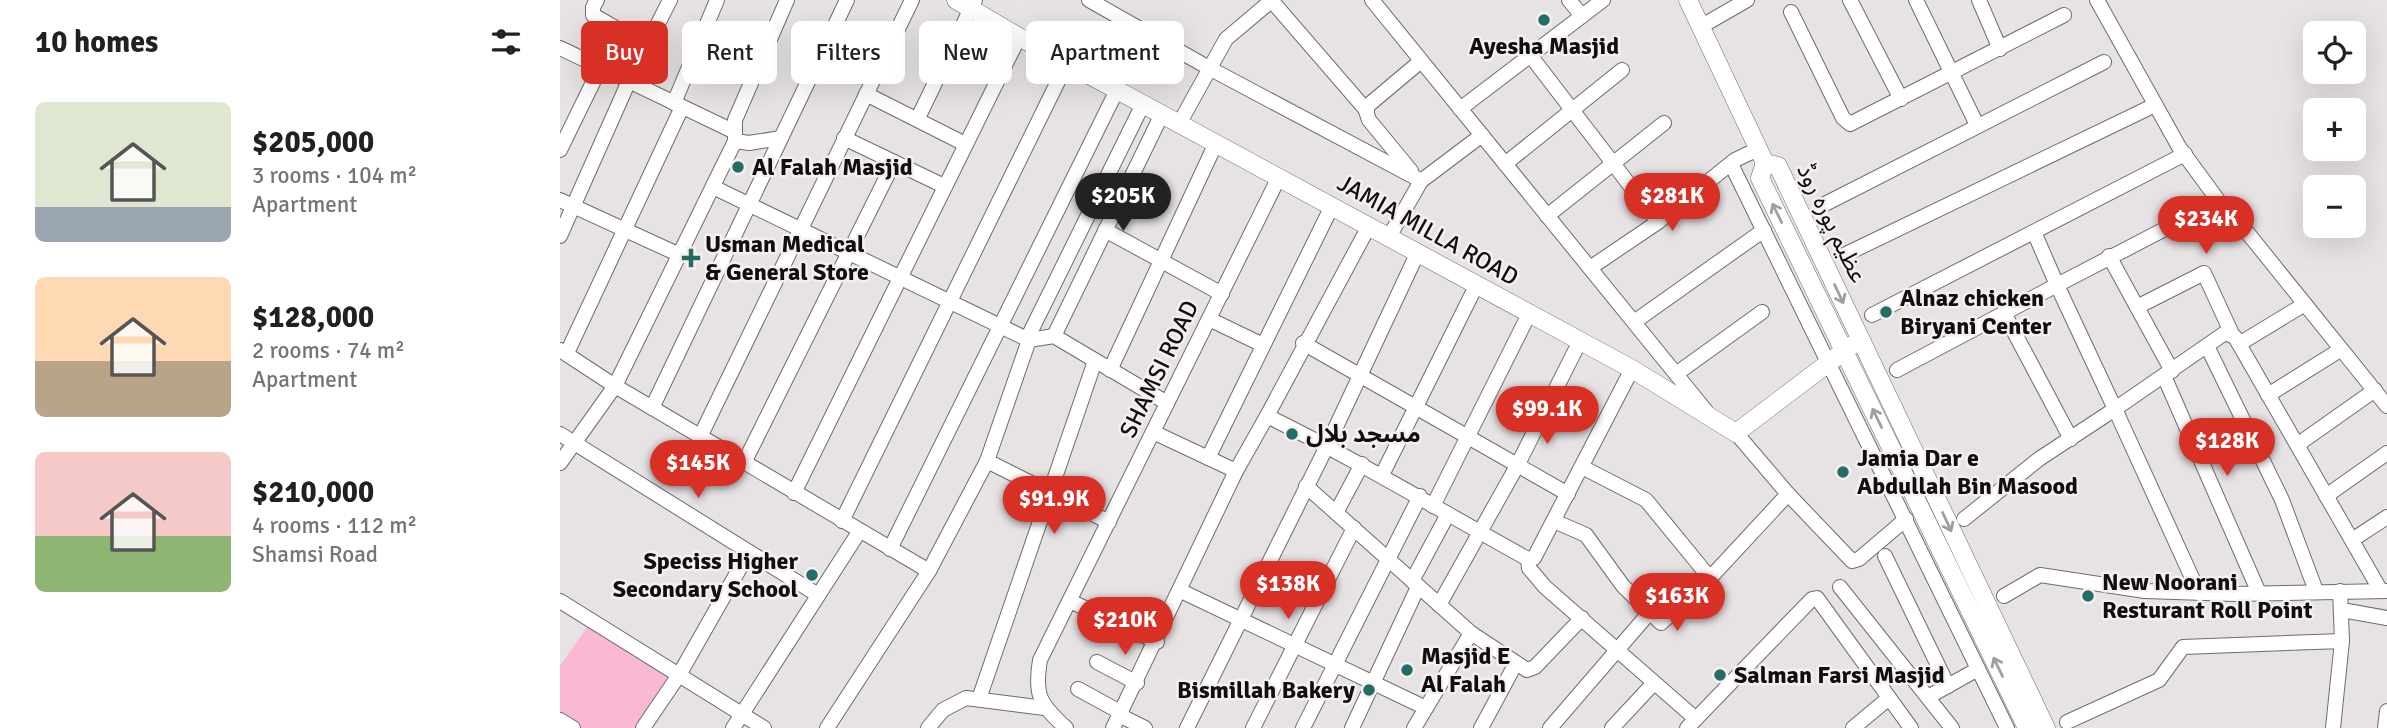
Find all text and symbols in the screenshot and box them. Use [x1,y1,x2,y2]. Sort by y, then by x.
marker: Ayesha Masjid [1536,12,1552,28]
chip: Buy [581,21,668,84]
chip: Rent [682,21,777,84]
chip: Filters [791,21,905,84]
chip: New [919,21,1012,84]
chip: Apartment [1026,21,1184,84]
map controls [2303,21,2366,238]
button: locate [2303,21,2366,84]
icon: filters [487,23,525,61]
text: 10 homes [35,24,158,61]
place label: Ayesha Masjid [1469,31,1619,61]
button: + [2303,98,2366,161]
text: $205,000 [252,124,374,161]
icon: home [91,130,175,214]
place label: Al Falah Masjid [752,152,913,182]
street label: عظیم پورہ روڈ [1788,158,1874,289]
marker: Al Falah Masjid [730,159,746,175]
text: 3 rooms · 104 m² [252,161,417,190]
street label: JAMIA MILLA ROAD [1332,168,1524,292]
pin: $205K [1074,174,1172,233]
pin: $281K [1623,174,1721,233]
button: − [2303,175,2366,238]
text: $205K [1091,181,1155,210]
text: $281K [1640,181,1704,210]
text: Apartment [252,190,357,219]
pin: $234K [2157,196,2255,256]
one-way arrow [1770,203,1784,224]
text: $234K [2174,204,2238,233]
place label: Usman Medical & General Store [705,229,869,287]
marker: Usman Medical & General Store [683,250,699,266]
one-way arrow [1833,283,1846,304]
place label: Alnaz chicken Biryani Center [1900,283,2052,341]
street label: SHAMSI ROAD [1113,295,1205,443]
text: $128,000 [252,299,374,336]
marker: Alnaz chicken Biryani Center [1878,304,1894,320]
icon: home [91,305,175,389]
text: 2 rooms · 74 m² [252,336,405,365]
text: Apartment [252,365,357,394]
pin: $99.1K [1490,386,1604,446]
text: $99.1K [1512,394,1582,423]
one-way arrow [1869,408,1883,429]
place label: مسجد بلال [1306,419,1421,449]
pin: $128K [2178,419,2276,478]
marker: مسجد بلال [1284,426,1300,442]
text: $128K [2195,426,2259,455]
pin: $145K [649,440,747,500]
place label: Jamia Dar e Abdullah Bin Masood [1857,443,2078,501]
text: $145K [666,448,730,477]
marker: Jamia Dar e Abdullah Bin Masood [1835,464,1851,480]
text: $210,000 [252,474,374,511]
pin: $91.9K [997,476,1111,536]
icon: home [91,480,175,564]
text: $91.9K [1019,484,1089,513]
text: 4 rooms · 112 m² [252,511,417,540]
one-way arrow [1940,511,1954,532]
text: Shamsi Road [252,540,378,569]
place label: Speciss Higher Secondary School [613,546,798,604]
pin: $138K [1239,562,1337,621]
marker: Speciss Higher Secondary School [804,567,820,583]
place label: New Noorani Resturant Roll Point [2102,567,2312,625]
text: $138K [1256,569,1320,598]
pin: $163K [1628,574,1726,633]
text: $163K [1645,581,1709,610]
marker: New Noorani Resturant Roll Point [2080,588,2096,604]
pin: $210K [1076,598,1174,657]
text: $210K [1093,605,1157,634]
place label: Masjid E Al Falah [1421,641,1510,699]
one-way arrow [1990,657,2004,678]
place label: Salman Farsi Masjid [1734,660,1945,690]
marker: Masjid E Al Falah [1399,662,1415,678]
marker: Salman Farsi Masjid [1712,667,1728,683]
place label: Bismillah Bakery [1177,675,1355,705]
marker: Bismillah Bakery [1361,682,1377,698]

